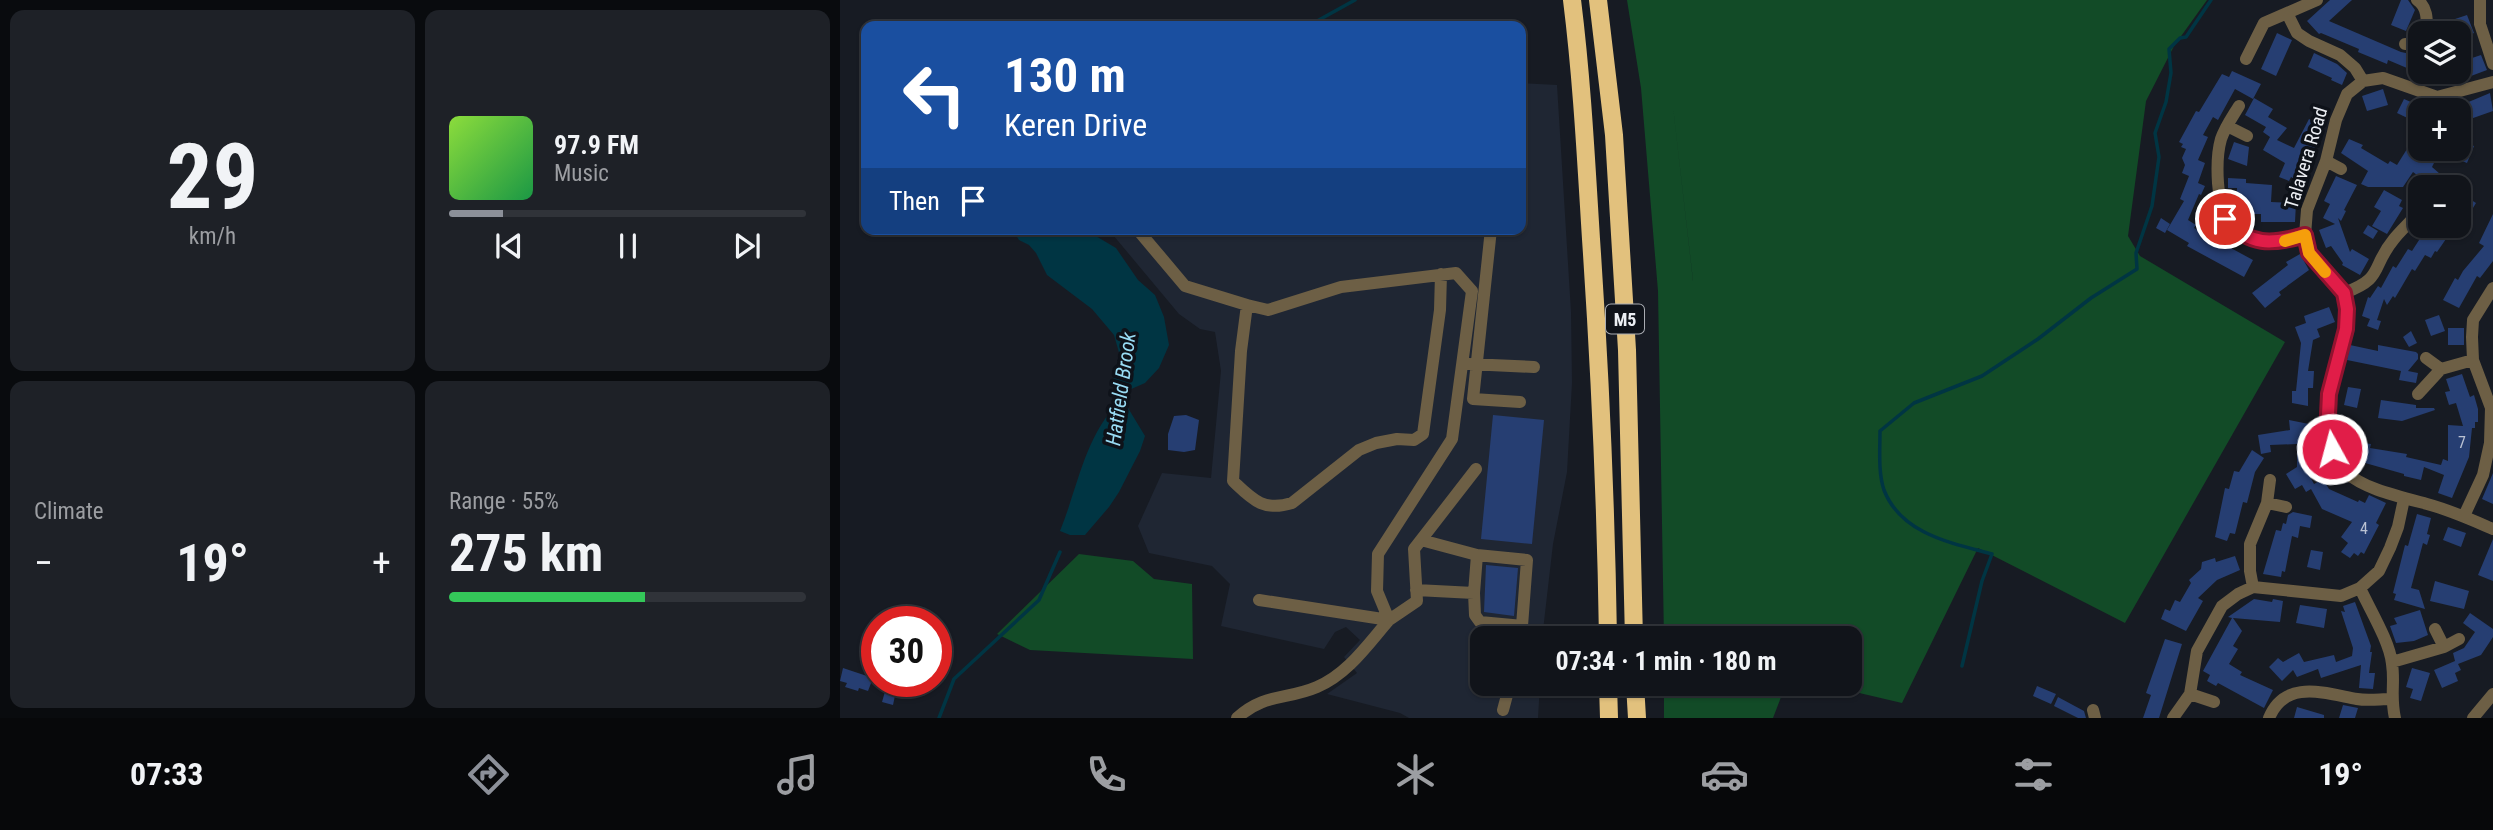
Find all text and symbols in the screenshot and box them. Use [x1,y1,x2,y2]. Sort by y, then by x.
map controls [2408,21,2471,238]
button: layers [2408,21,2471,84]
text: 130 m [1004,47,1126,104]
icon: left [889,49,980,140]
button: + [2408,98,2471,161]
street label: Talavera Road [2280,104,2332,212]
text: Keren Drive [1004,106,1147,144]
text: 29 [167,124,258,230]
text: 97.9 FM [554,130,639,160]
text: Music [554,160,609,187]
button: − [2408,175,2471,238]
icon: arrive [954,182,992,220]
text: Then [889,186,940,216]
pin [2195,189,2255,249]
icon: arrive [2206,200,2244,238]
text: km/h [189,223,236,250]
icon: previous [490,227,528,265]
icon: pause [609,227,647,265]
icon: next [728,227,766,265]
road number: M5 [1606,304,1644,334]
water label: Hatfield Brook [1101,330,1141,447]
position arrow [2295,412,2369,486]
house number: 7 [2458,433,2466,452]
text: Range · 55% [449,488,559,515]
text: Climate [34,498,104,525]
house number: 4 [2360,519,2368,538]
text: 275 km [449,523,603,584]
text: 19° [176,533,249,594]
text: − [34,541,53,585]
text: + [372,541,391,585]
speed limit sign: 30 [861,606,952,697]
text: 07:34 · 1 min · 180 m [1556,646,1776,676]
icon: directions [464,750,513,799]
icon: music [773,750,822,799]
icon: phone [1082,750,1131,799]
icon: climate [1391,750,1440,799]
icon: car [1700,750,1749,799]
icon: filters [2009,750,2058,799]
text: 07:33 [130,755,203,793]
text: 19° [2318,755,2363,793]

